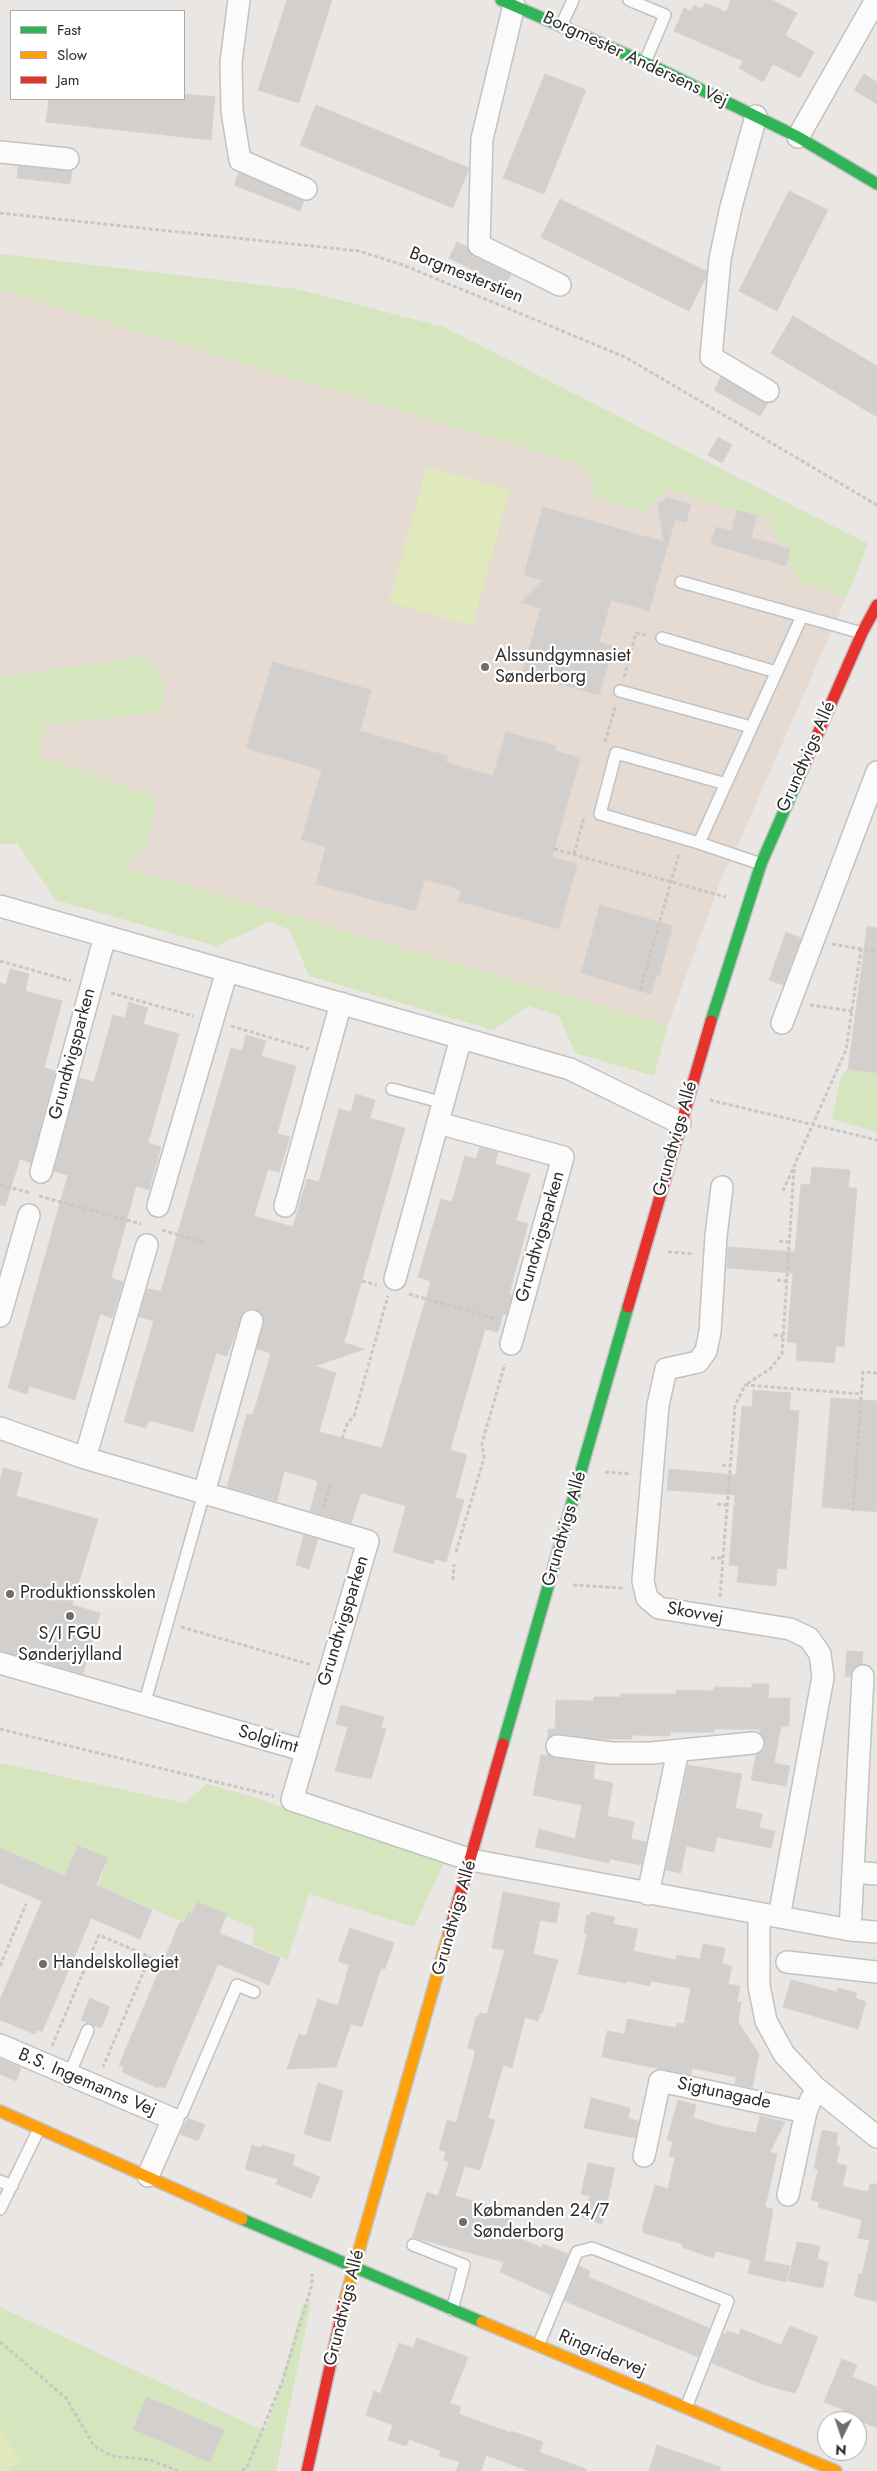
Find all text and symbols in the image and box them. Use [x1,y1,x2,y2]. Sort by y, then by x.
street label: Borgmester Andersens Vej [539,8,731,112]
legend [10,10,185,100]
text: Fast [57,19,81,41]
text: Slow [57,44,87,66]
text: Jam [57,69,80,91]
street label: Borgmesterstien [406,243,526,309]
place label: Alssundgymnasiet Sønderborg [495,646,631,689]
marker: Alssundgymnasiet Sønderborg [479,661,491,673]
street label: Grundtvigs Allé [773,698,841,816]
street label: Grundtvigsparken [45,986,101,1122]
street label: Grundtvigs Allé [649,1079,703,1199]
street label: Grundtvigsparken [512,1169,570,1305]
street label: Grundtvigs Allé [538,1469,592,1589]
street label: Grundtvigsparken [314,1553,374,1689]
place label: Produktionsskolen [20,1583,156,1605]
marker: Produktionsskolen [4,1588,16,1600]
street label: Skovvej [665,1598,725,1630]
marker: S/I FGU Sønderjylland [64,1610,76,1622]
place label: S/I FGU Sønderjylland [18,1624,122,1666]
street label: Solglimt [236,1721,300,1759]
street label: Grundtvigs Allé [428,1858,482,1978]
place label: Handelskollegiet [53,1953,178,1975]
marker: Handelskollegiet [37,1958,49,1970]
street label: B.S. Ingemanns Vej [15,2044,159,2122]
street label: Sigtunagade [675,2074,773,2114]
place label: Købmanden 24/7 Sønderborg [473,2201,609,2244]
marker: Købmanden 24/7 Sønderborg [457,2216,469,2228]
street label: Grundtvigs Allé [320,2248,370,2368]
street label: Ringridervej [555,2326,649,2382]
north arrow [817,2411,867,2461]
text: N [835,2440,847,2460]

